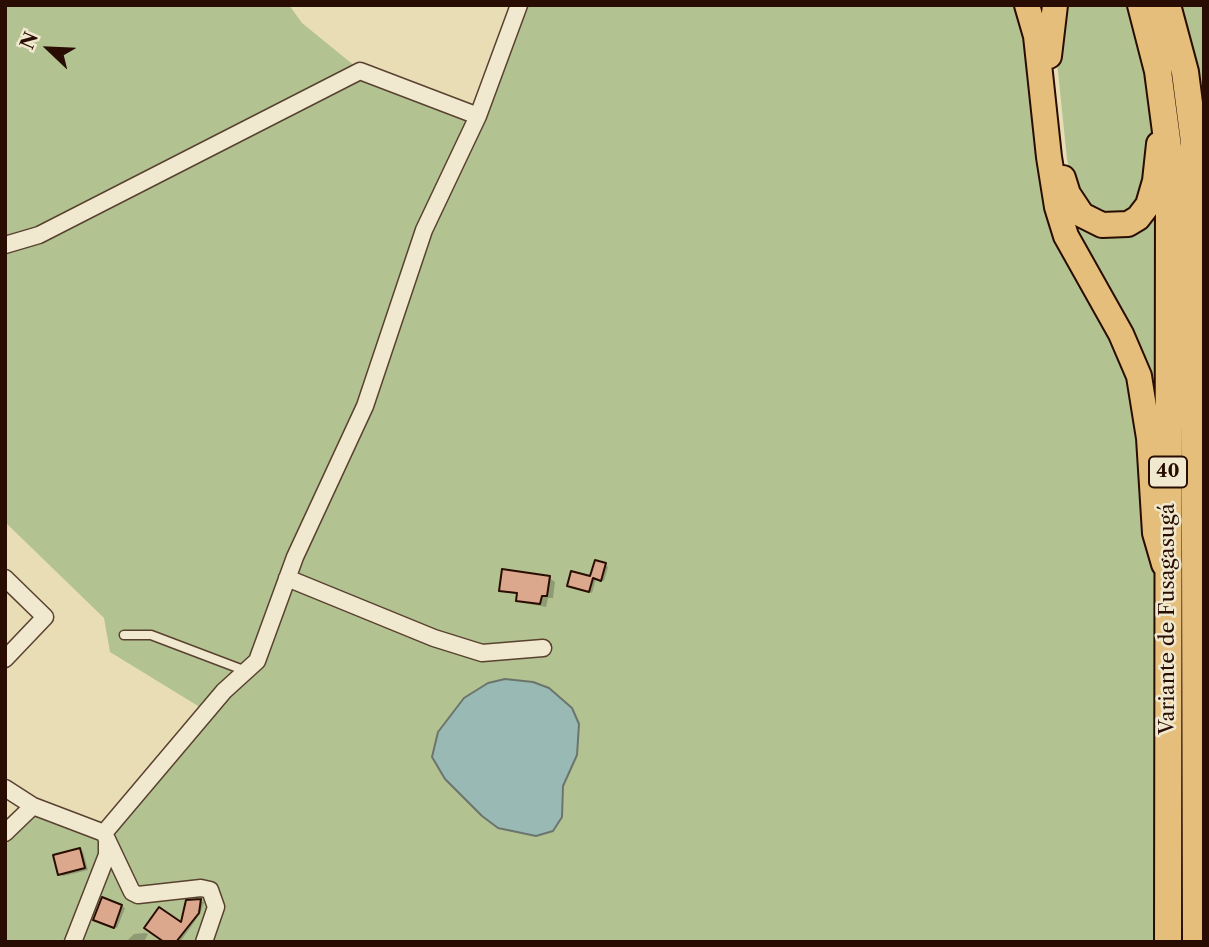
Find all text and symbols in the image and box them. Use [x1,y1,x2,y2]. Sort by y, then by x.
north arrow [14,14,84,84]
text: N [15,29,43,53]
road number: 40 [1149,457,1187,488]
street label: Variante de Fusagasugá [1155,503,1181,735]

